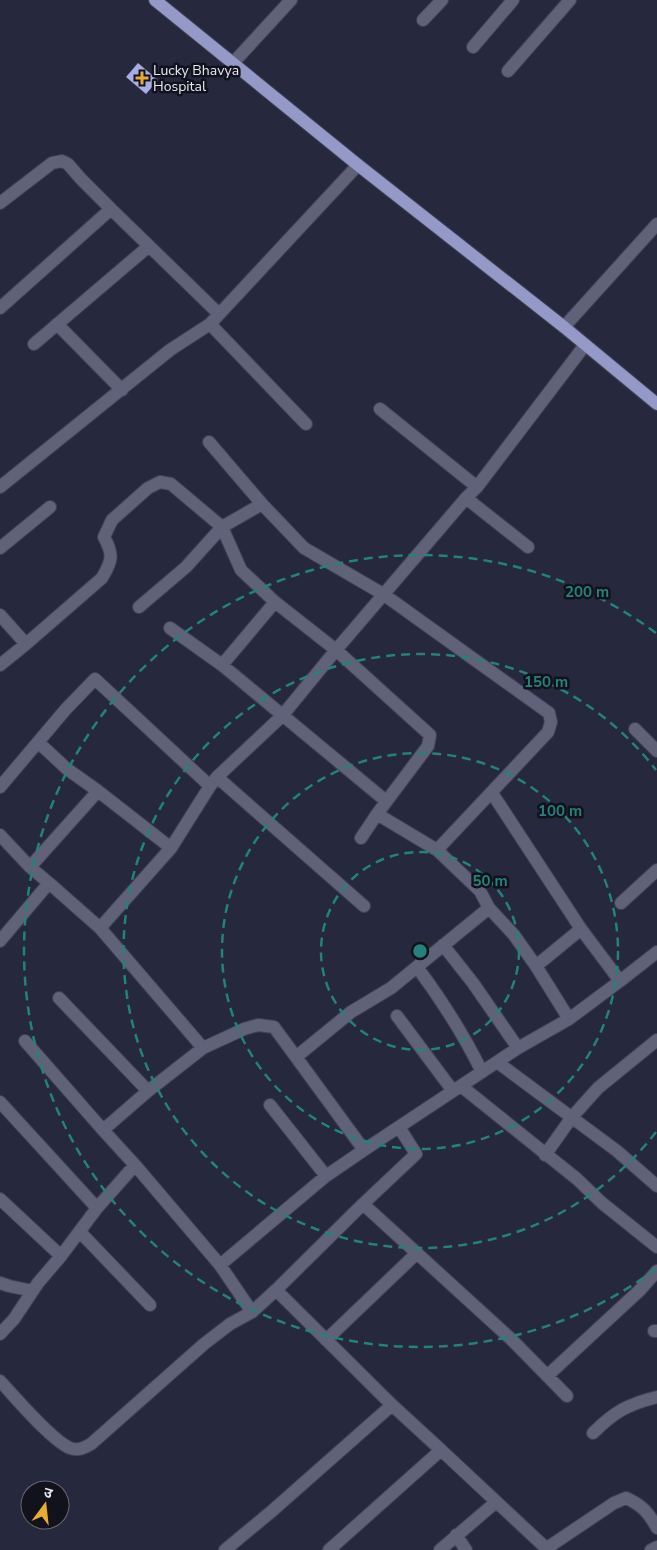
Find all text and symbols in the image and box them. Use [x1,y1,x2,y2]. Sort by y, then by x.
place label: Lucky Bhavya Hospital [153,61,239,96]
marker: Lucky Bhavya Hospital [135,71,149,85]
text: 200 m [565,582,609,602]
text: 150 m [524,672,568,692]
text: 100 m [538,801,582,821]
text: 50 m [472,871,508,891]
centre of rings [411,942,429,960]
north arrow [20,1480,70,1530]
text: उ [42,1483,55,1503]

